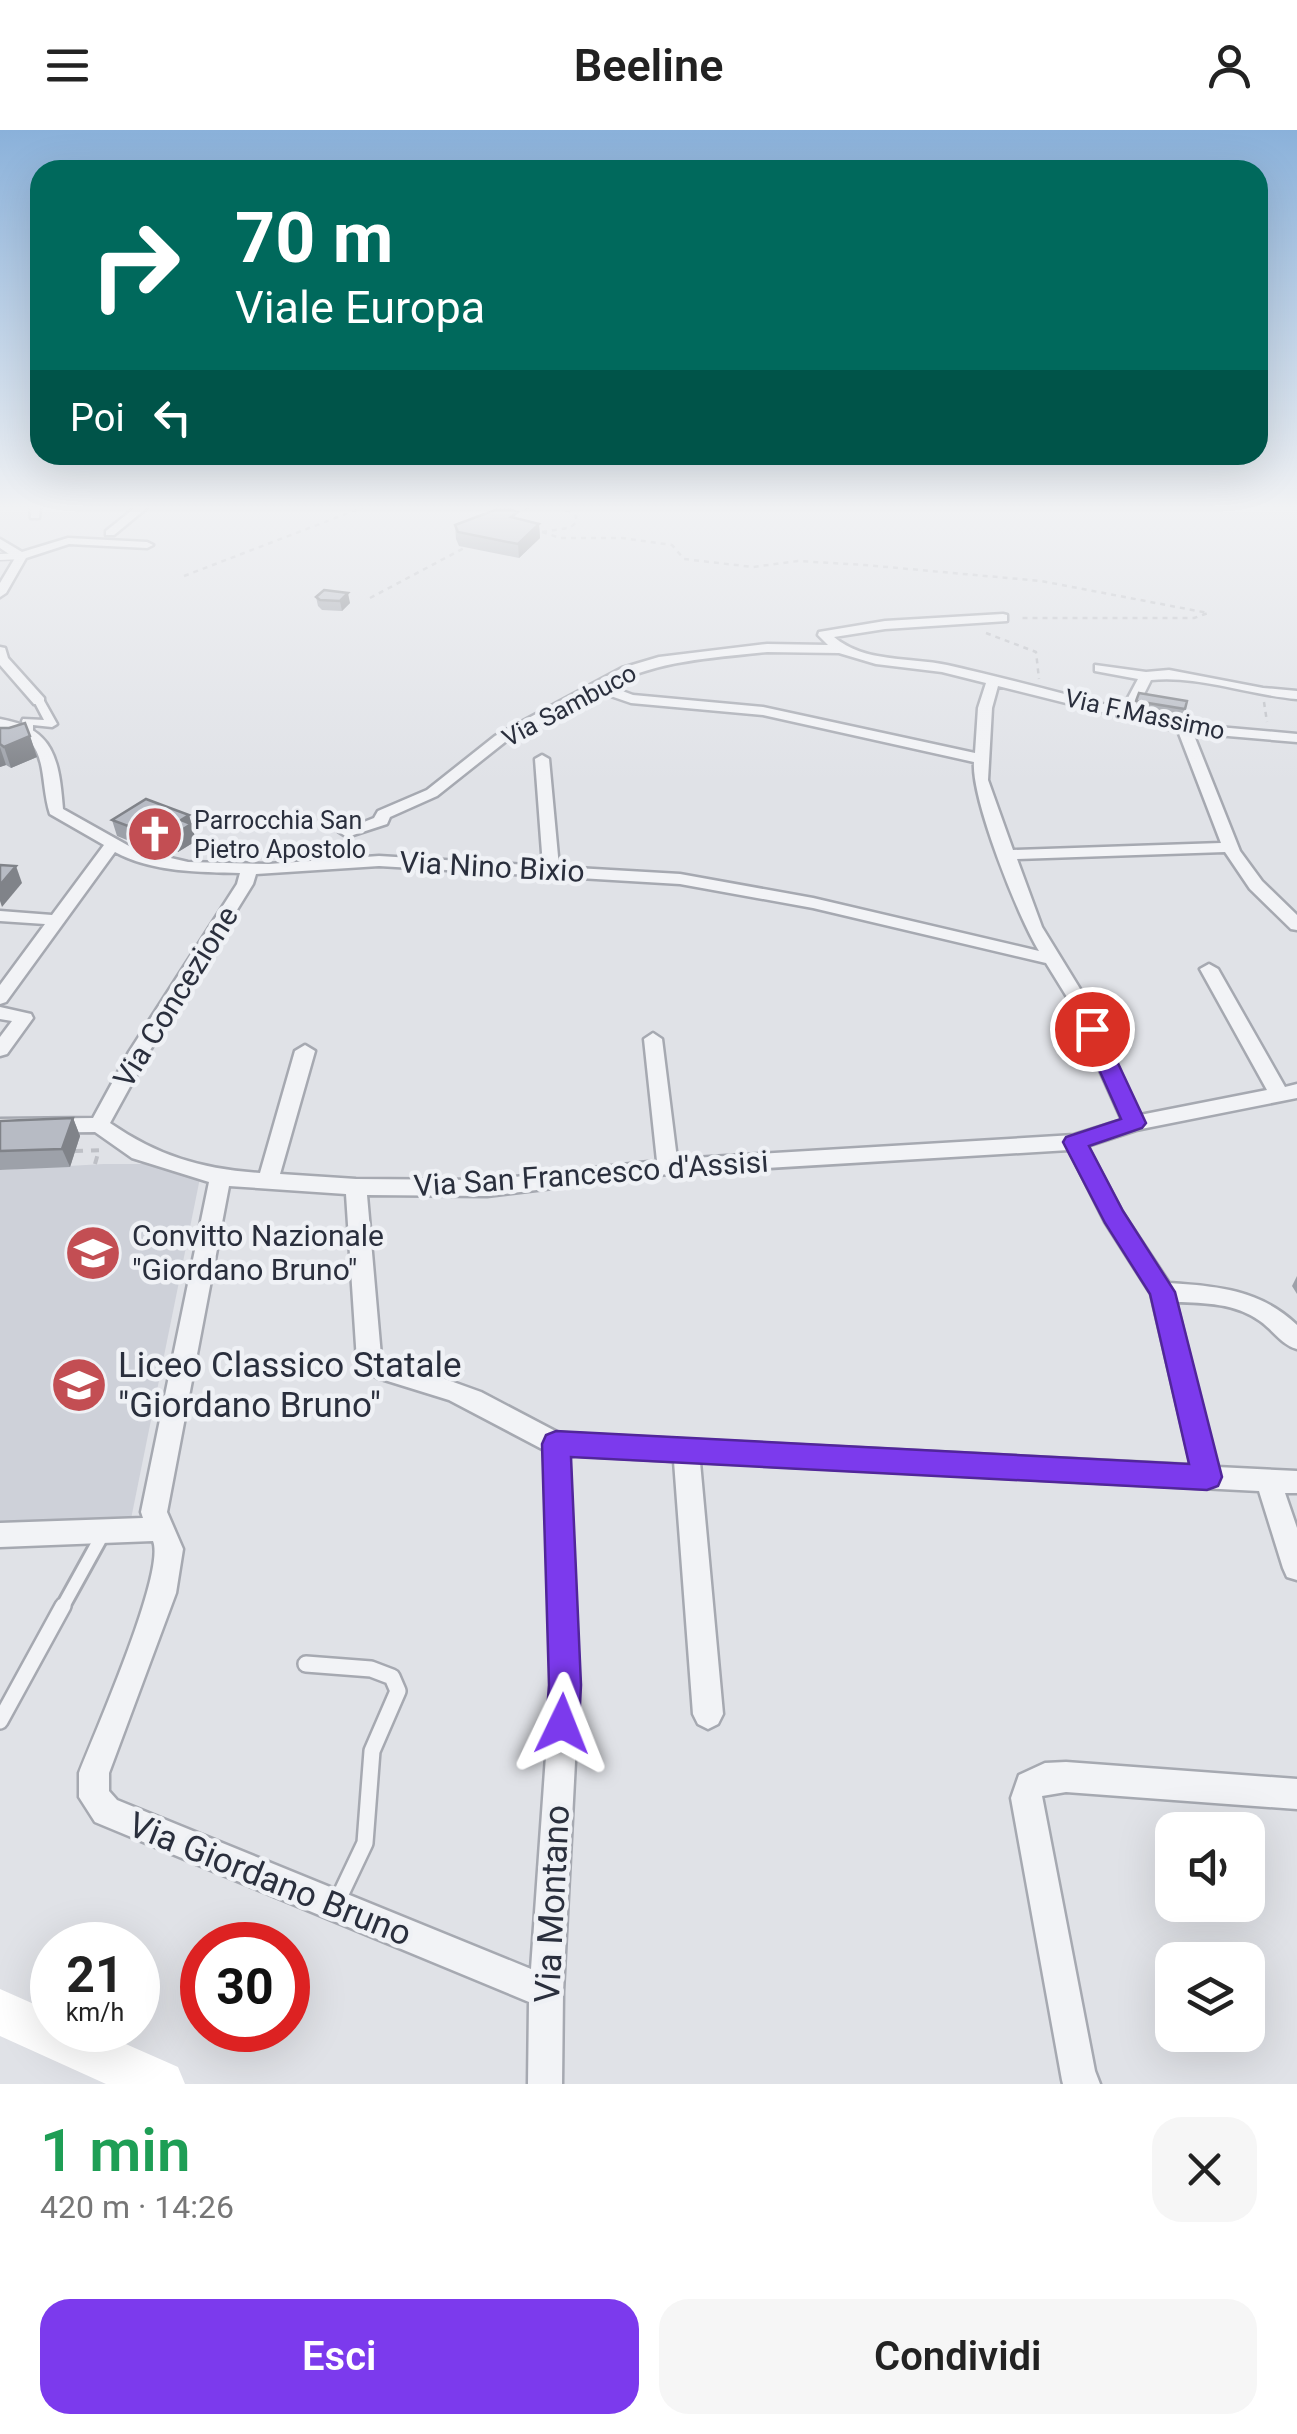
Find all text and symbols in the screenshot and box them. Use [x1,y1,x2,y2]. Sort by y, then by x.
icon: menu [40,38,95,93]
icon: person [1202,38,1257,93]
text: Beeline [574,39,723,92]
text: 70 m [235,197,393,279]
icon: right [70,200,200,330]
text: Viale Europa [235,281,485,334]
icon: left [145,390,200,445]
text: Poi [70,396,125,440]
street label: Via Sambuco [497,658,641,753]
street label: Via F.Massimo [1062,683,1228,746]
church icon: Parrocchia San Pietro Apostolo [125,804,185,864]
place label: Parrocchia San Pietro Apostolo [194,806,366,864]
street label: Via Nino Bixio [399,844,585,889]
street label: Via Concezione [106,900,245,1094]
pin [1050,987,1135,1072]
icon: arrive [1065,1002,1120,1057]
street label: Via San Francesco d'Assisi [413,1144,769,1203]
place label: Convitto Nazionale "Giordano Bruno" [132,1218,384,1287]
school or university icon: Convitto Nazionale "Giordano Bruno" [63,1223,123,1283]
place label: Liceo Classico Statale "Giordano Bruno" [118,1345,462,1426]
school or university icon: Liceo Classico Statale "Giordano Bruno" [49,1355,109,1415]
position arrow [510,1672,614,1776]
street label: Via Giordano Bruno [122,1804,417,1955]
street label: Via Montano [527,1804,578,2004]
map controls [1155,1812,1265,2052]
button: sound [1155,1812,1265,1922]
speed limit sign: 30 [180,1922,310,2052]
button: layers [1155,1942,1265,2052]
text: 21 [66,1946,124,2004]
text: km/h [66,1998,124,2027]
text: 1 min [40,2115,190,2186]
button: close [1152,2117,1257,2222]
text: 420 m · 14:26 [40,2188,234,2226]
button: Esci [40,2299,639,2414]
button: Condividi [659,2299,1257,2414]

